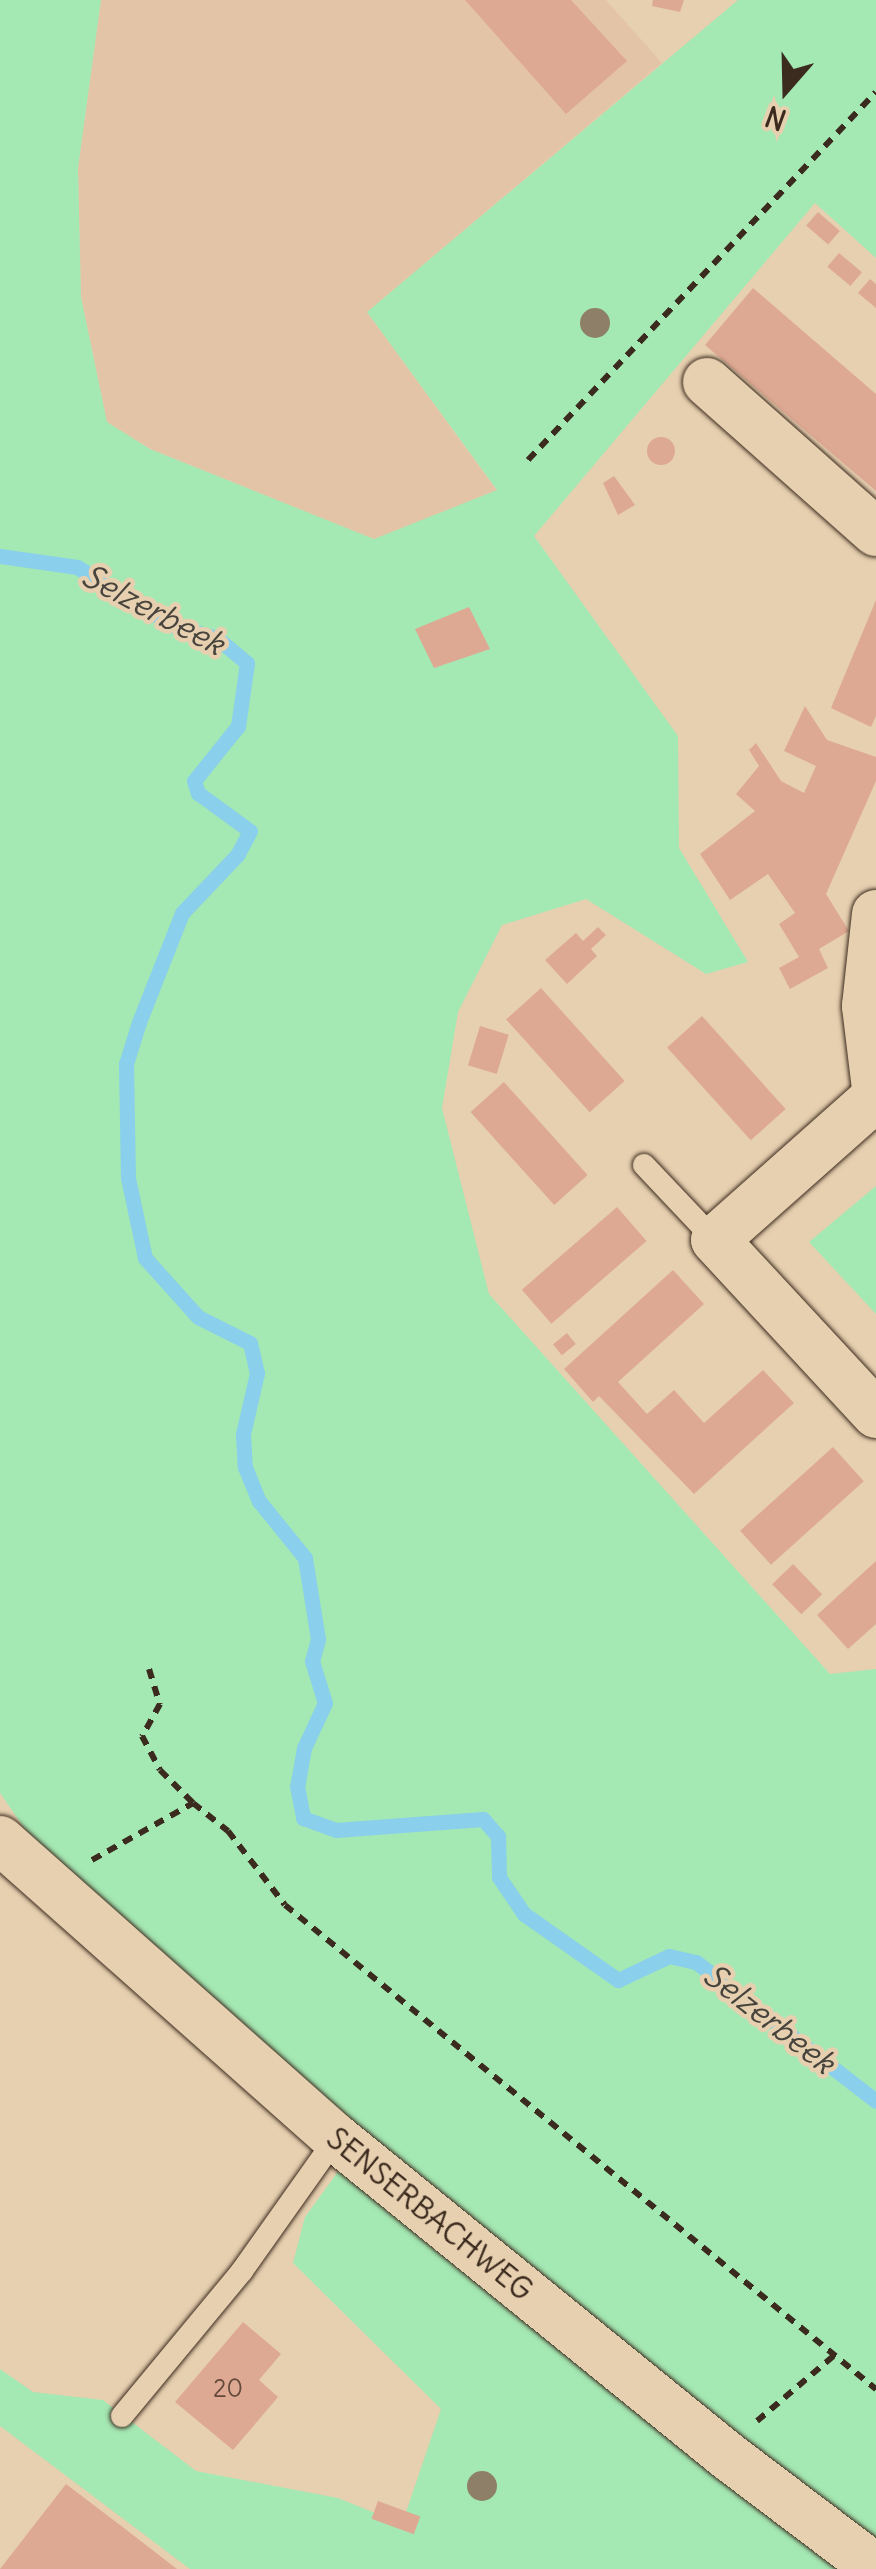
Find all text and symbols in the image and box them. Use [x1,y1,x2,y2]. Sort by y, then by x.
north arrow [736,40,836,140]
text: N [760,98,791,138]
water label: Selzerbeek [75,556,231,664]
water label: Selzerbeek [696,1956,842,2082]
street label: SENSERBACHWEG [320,2120,540,2308]
house number: 20 [213,2373,243,2403]

